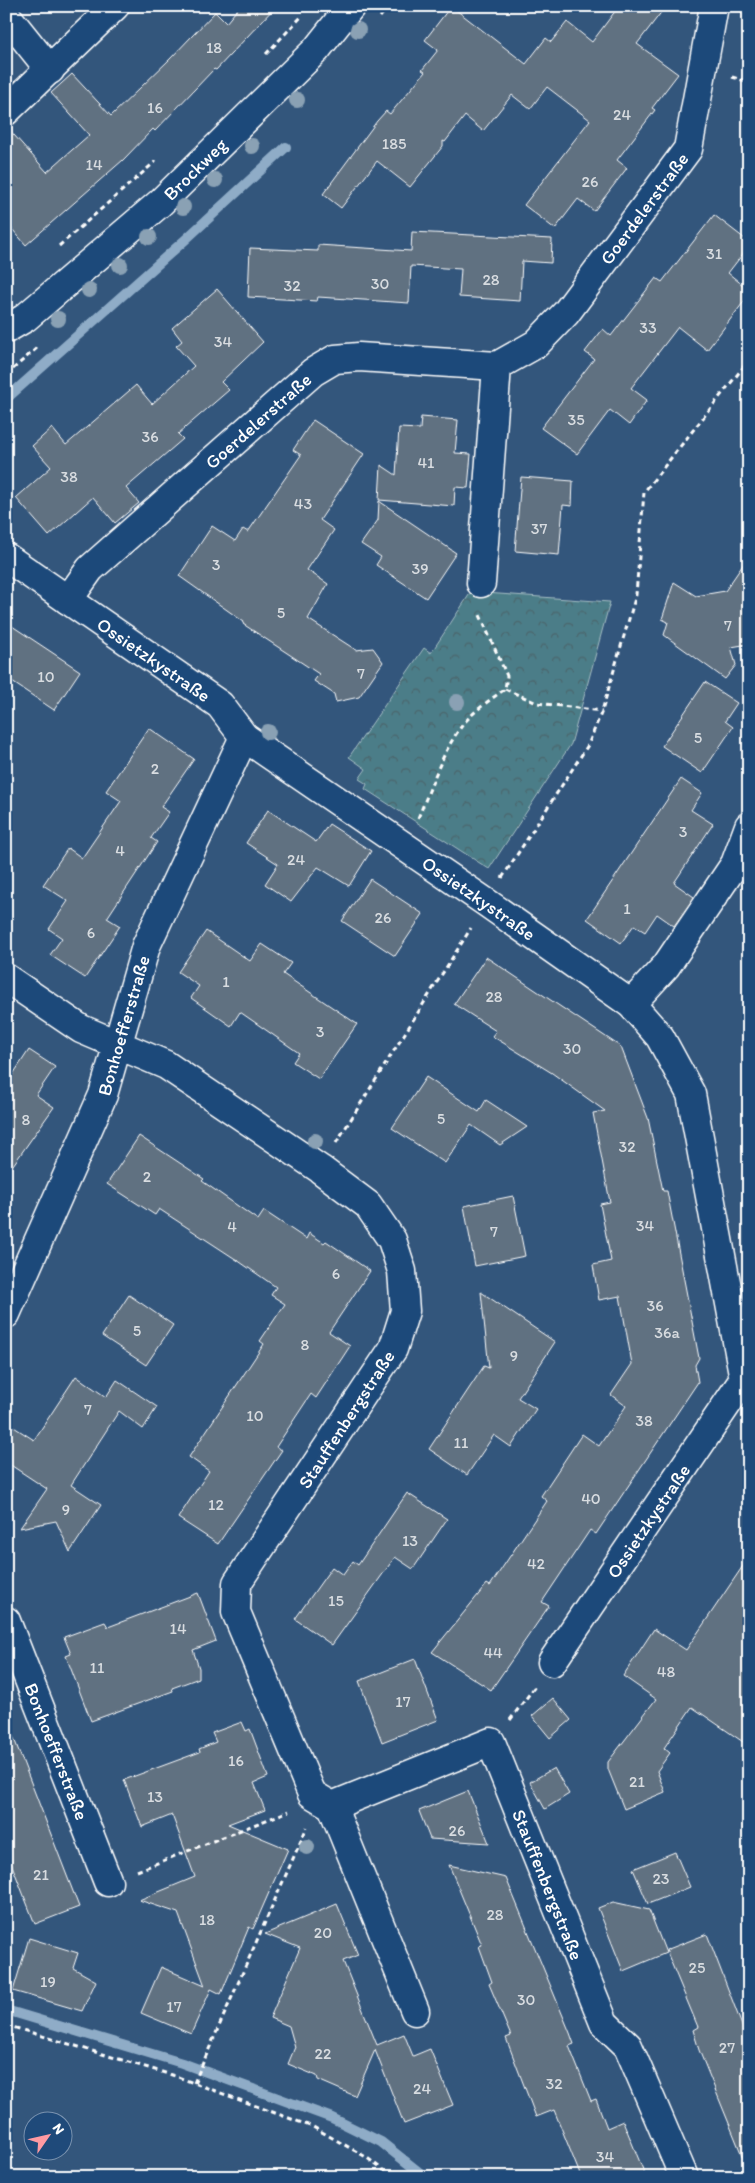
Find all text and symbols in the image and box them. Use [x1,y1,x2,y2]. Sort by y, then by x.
house number: 18 [206,38,222,57]
house number: 16 [147,98,163,117]
house number: 24 [613,105,631,124]
street label: Brockweg [159,133,232,205]
house number: 185 [382,134,406,153]
street label: Goerdelerstraße [595,148,694,269]
house number: 14 [85,155,103,174]
house number: 26 [582,172,598,191]
house number: 31 [706,244,723,263]
house number: 28 [482,270,500,289]
house number: 30 [371,274,389,293]
house number: 32 [283,276,301,295]
house number: 33 [639,318,657,337]
house number: 34 [214,332,233,351]
street label: Goerdelerstraße [200,368,316,474]
house number: 35 [567,410,585,429]
house number: 36 [141,427,159,446]
house number: 41 [417,453,435,472]
house number: 38 [60,467,78,486]
house number: 43 [294,494,312,513]
house number: 37 [531,519,547,538]
house number: 3 [212,555,221,574]
house number: 39 [411,559,429,578]
house number: 5 [277,603,285,622]
street label: Ossietzkystraße [93,613,215,707]
house number: 7 [724,616,732,635]
house number: 7 [357,664,365,683]
house number: 10 [37,667,55,686]
house number: 5 [694,728,702,747]
house number: 2 [151,759,160,778]
house number: 3 [679,822,688,841]
house number: 4 [115,841,125,860]
house number: 24 [287,850,305,869]
street label: Ossietzkystraße [417,851,540,946]
house number: 1 [623,899,631,918]
house number: 26 [375,908,391,927]
house number: 6 [87,923,95,942]
street label: Bonhoefferstraße [92,953,155,1098]
house number: 1 [222,972,230,991]
house number: 28 [485,987,503,1006]
house number: 3 [316,1022,325,1041]
house number: 30 [563,1039,581,1058]
house number: 5 [437,1109,445,1128]
house number: 8 [22,1110,31,1129]
house number: 32 [618,1137,636,1156]
house number: 2 [143,1167,152,1186]
house number: 34 [636,1216,655,1235]
house number: 4 [227,1217,237,1236]
house number: 7 [490,1222,498,1241]
house number: 6 [332,1264,340,1283]
house number: 36 [646,1296,664,1315]
house number: 5 [133,1321,141,1340]
house number: 36a [654,1323,680,1342]
house number: 8 [301,1335,310,1354]
street label: Stauffenbergstraße [293,1346,400,1493]
house number: 9 [510,1346,518,1365]
house number: 7 [84,1400,92,1419]
house number: 10 [246,1406,264,1425]
house number: 38 [635,1411,653,1430]
house number: 11 [454,1433,469,1452]
street label: Ossietzkystraße [602,1460,695,1583]
house number: 40 [581,1489,601,1508]
house number: 12 [208,1495,225,1514]
house number: 9 [62,1500,70,1519]
house number: 13 [402,1531,418,1550]
house number: 42 [527,1554,546,1573]
house number: 15 [328,1591,344,1610]
house number: 14 [169,1619,187,1638]
house number: 44 [483,1643,503,1662]
house number: 11 [90,1658,105,1677]
house number: 48 [657,1662,675,1681]
street label: Bonhoefferstraße [19,1680,94,1823]
house number: 17 [395,1692,411,1711]
house number: 16 [228,1751,244,1770]
house number: 21 [629,1772,645,1791]
house number: 13 [147,1787,163,1806]
street label: Stauffenbergstraße [507,1806,588,1963]
house number: 26 [449,1821,465,1840]
house number: 21 [33,1865,49,1884]
house number: 23 [652,1869,670,1888]
house number: 28 [486,1905,504,1924]
house number: 18 [199,1910,215,1929]
house number: 20 [314,1923,332,1942]
house number: 25 [689,1958,705,1977]
house number: 19 [40,1972,56,1991]
house number: 30 [517,1990,535,2009]
house number: 17 [166,1997,182,2016]
house number: 27 [719,2038,735,2057]
house number: 22 [315,2044,332,2063]
house number: 32 [545,2074,563,2093]
house number: 24 [413,2079,431,2098]
north arrow [22,2110,72,2160]
text: N [49,2120,68,2138]
house number: 34 [596,2147,615,2166]

